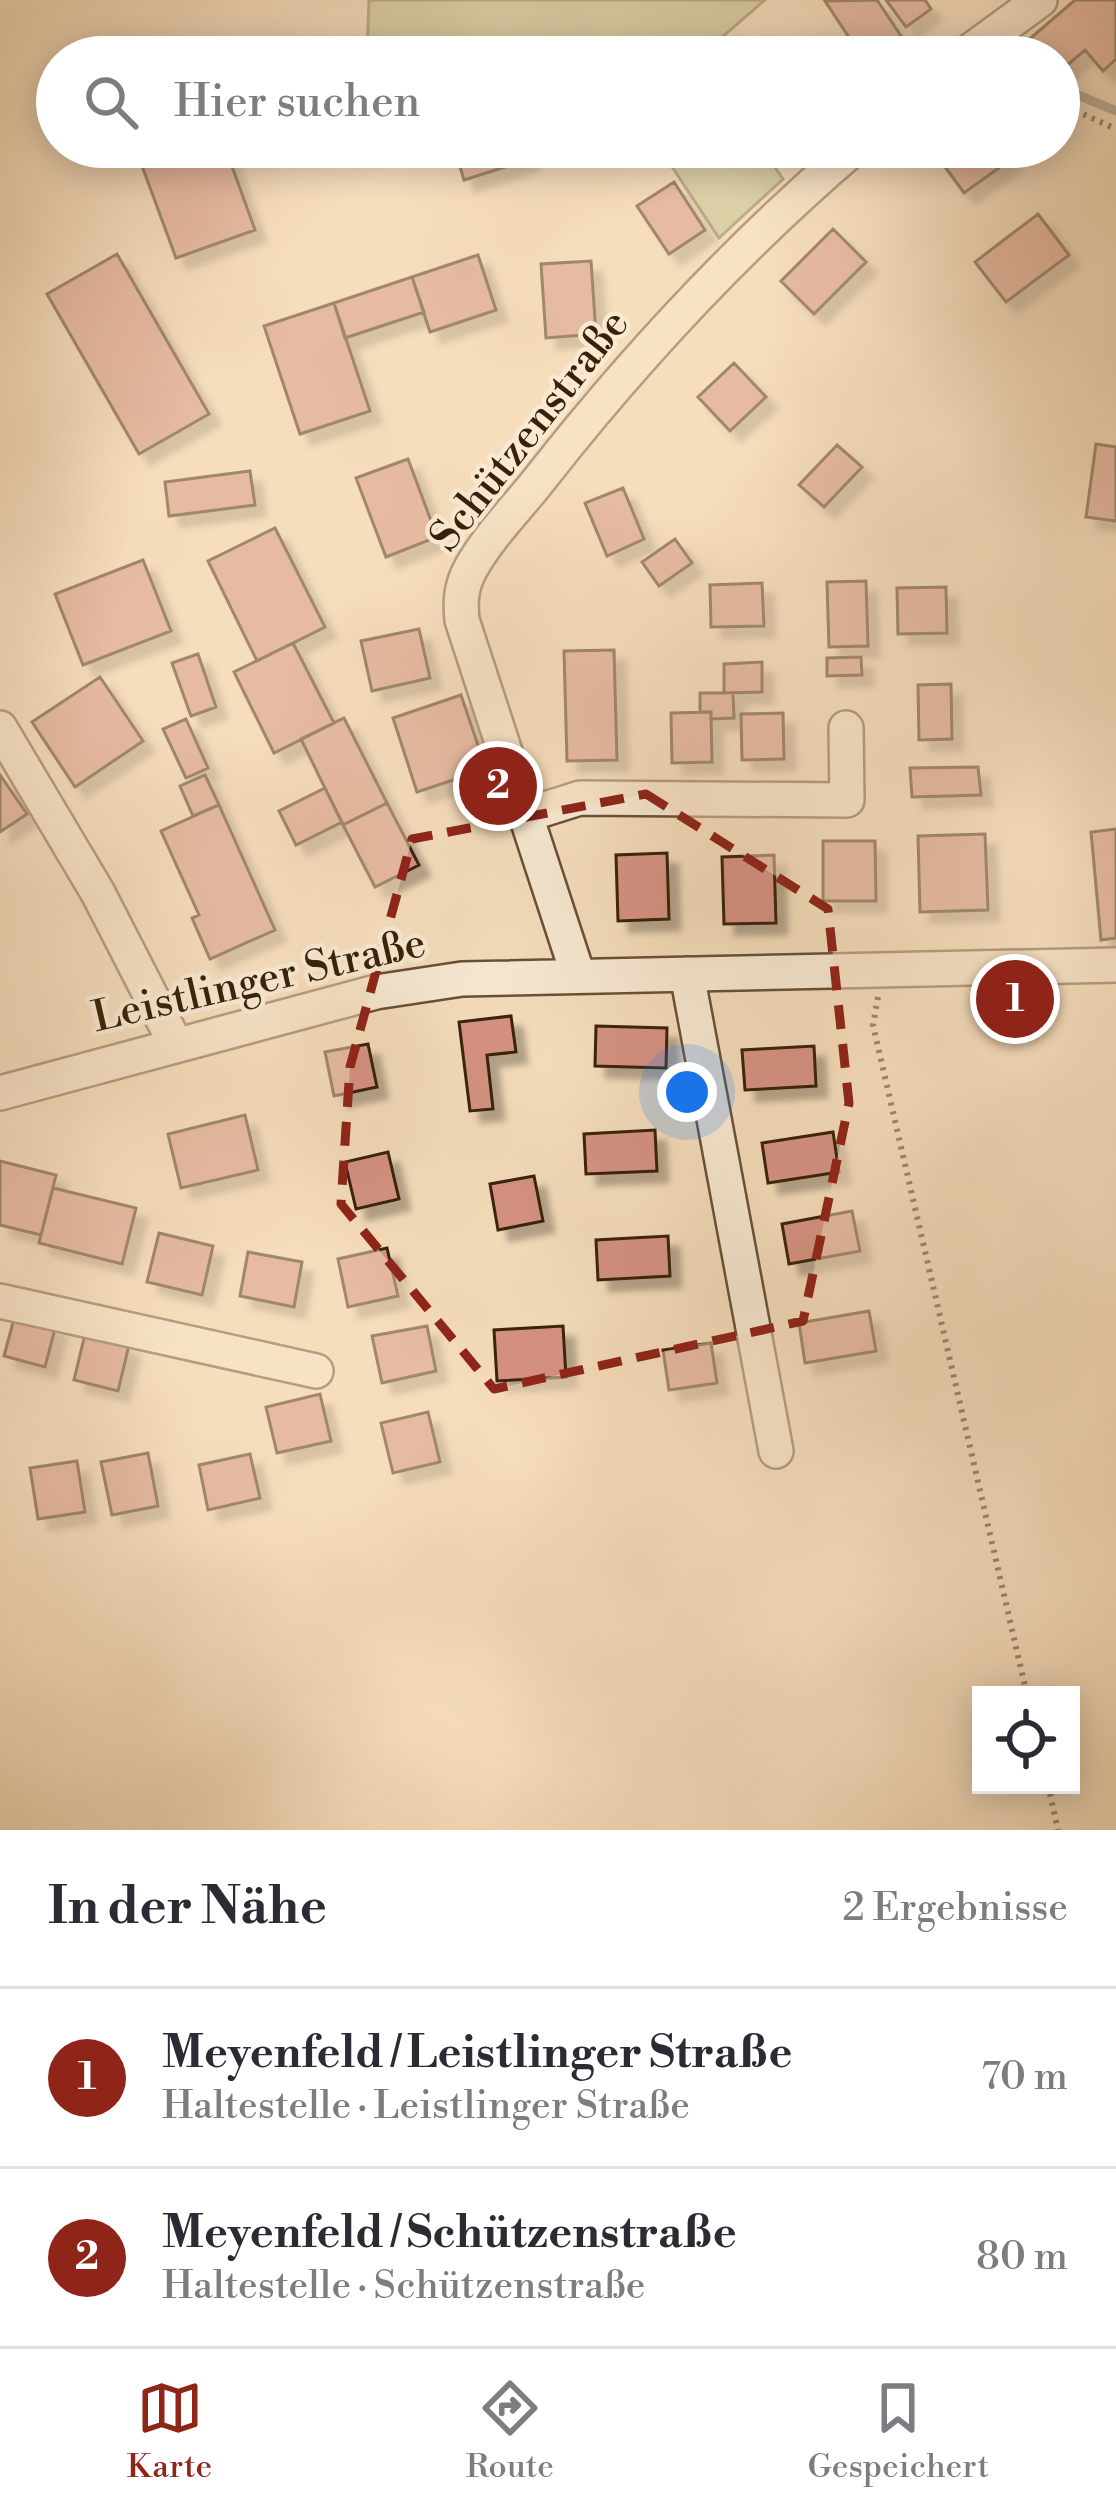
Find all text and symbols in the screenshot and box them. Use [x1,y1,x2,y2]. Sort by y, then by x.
search box [36,36,1080,168]
icon: search [78,69,144,135]
text: Hier suchen [174,74,420,131]
street label: Schützenstraße [419,299,641,563]
pin: 2 [459,741,537,831]
street label: Leistlinger Straße [87,917,431,1046]
pin: 1 [976,954,1054,1044]
your location [657,1062,717,1122]
map controls [972,1686,1080,1794]
button: locate [972,1686,1080,1794]
text: In der Nähe [48,1876,327,1940]
text: 2 Ergebnisse [843,1884,1068,1933]
text: Meyenfeld / Leistlinger Straße [162,2025,792,2082]
text: 1 [78,2053,96,2102]
text: 70 m [981,2053,1068,2102]
text: Haltestelle · Leistlinger Straße [162,2082,690,2131]
text: Meyenfeld / Schützenstraße [162,2205,737,2262]
text: 2 [75,2233,99,2282]
text: 80 m [976,2233,1068,2282]
text: Haltestelle · Schützenstraße [162,2262,646,2311]
tab: Karte [127,2375,212,2488]
tab: Route [466,2375,554,2488]
tab: Gespeichert [807,2375,989,2488]

